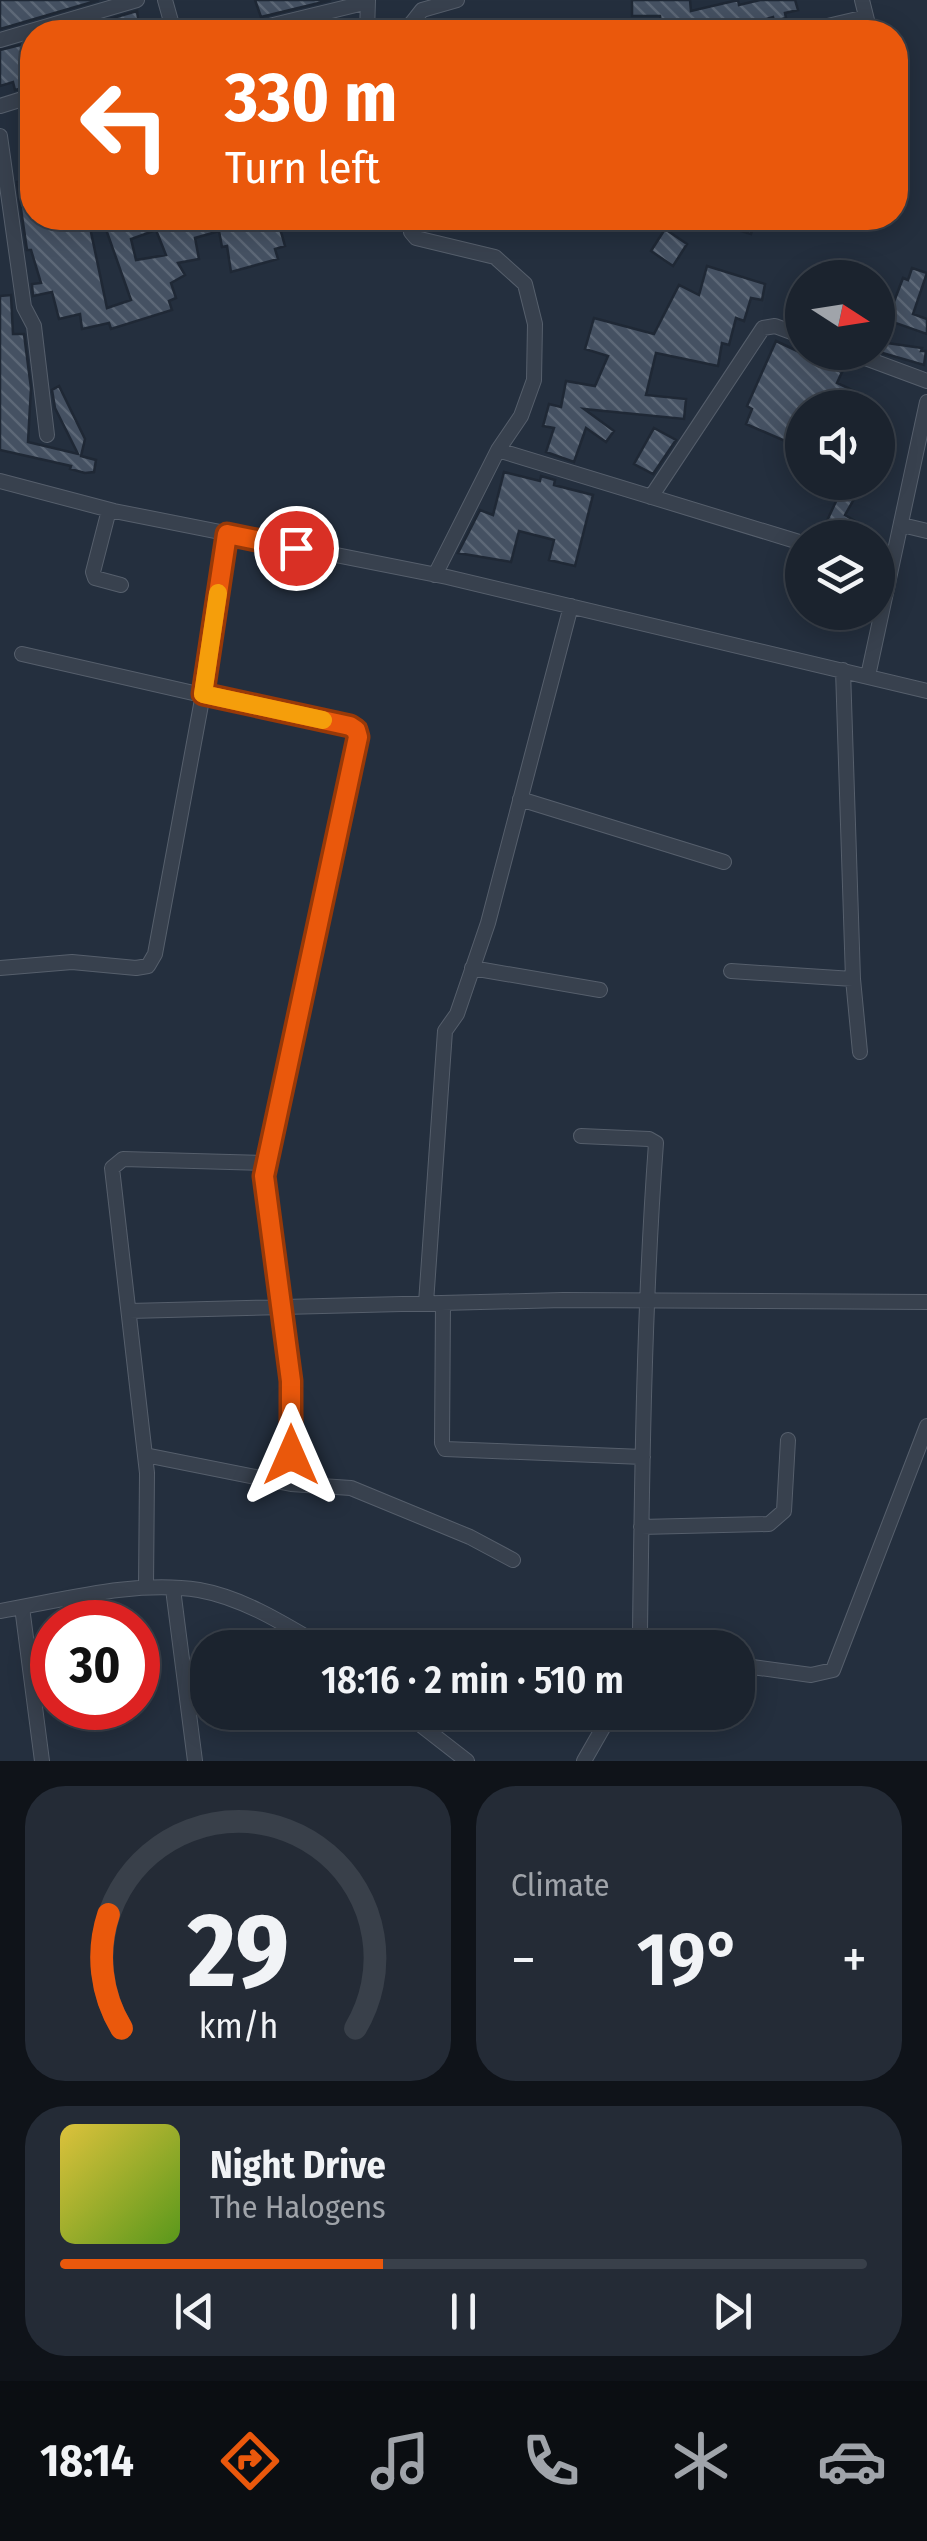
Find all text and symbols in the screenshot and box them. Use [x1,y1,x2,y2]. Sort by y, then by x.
text: 330 m [225,56,397,140]
icon: left [60,60,190,190]
text: Turn left [225,141,380,195]
north arrow [785,260,895,370]
map controls [785,260,895,630]
button: sound [785,390,895,500]
pin [254,506,339,591]
button: layers [785,520,895,630]
icon: arrive [269,521,324,576]
position arrow [239,1403,343,1507]
speed limit sign: 30 [30,1600,160,1730]
text: 18:16 · 2 min · 510 m [321,1657,624,1703]
text: Climate [511,1866,610,1904]
text: 29 [186,1889,289,2014]
text: 19° [637,1915,741,2005]
text: − [511,1927,536,1993]
text: + [842,1927,867,1993]
text: km/h [198,2005,278,2047]
text: Night Drive [210,2142,386,2188]
text: The Halogens [210,2188,386,2226]
icon: previous [167,2284,222,2339]
icon: pause [436,2284,491,2339]
icon: next [705,2284,760,2339]
icon: directions [215,2426,285,2496]
icon: music [365,2426,435,2496]
icon: phone [516,2426,586,2496]
icon: climate [666,2426,736,2496]
icon: car [817,2426,887,2496]
text: 18:14 [40,2434,134,2488]

